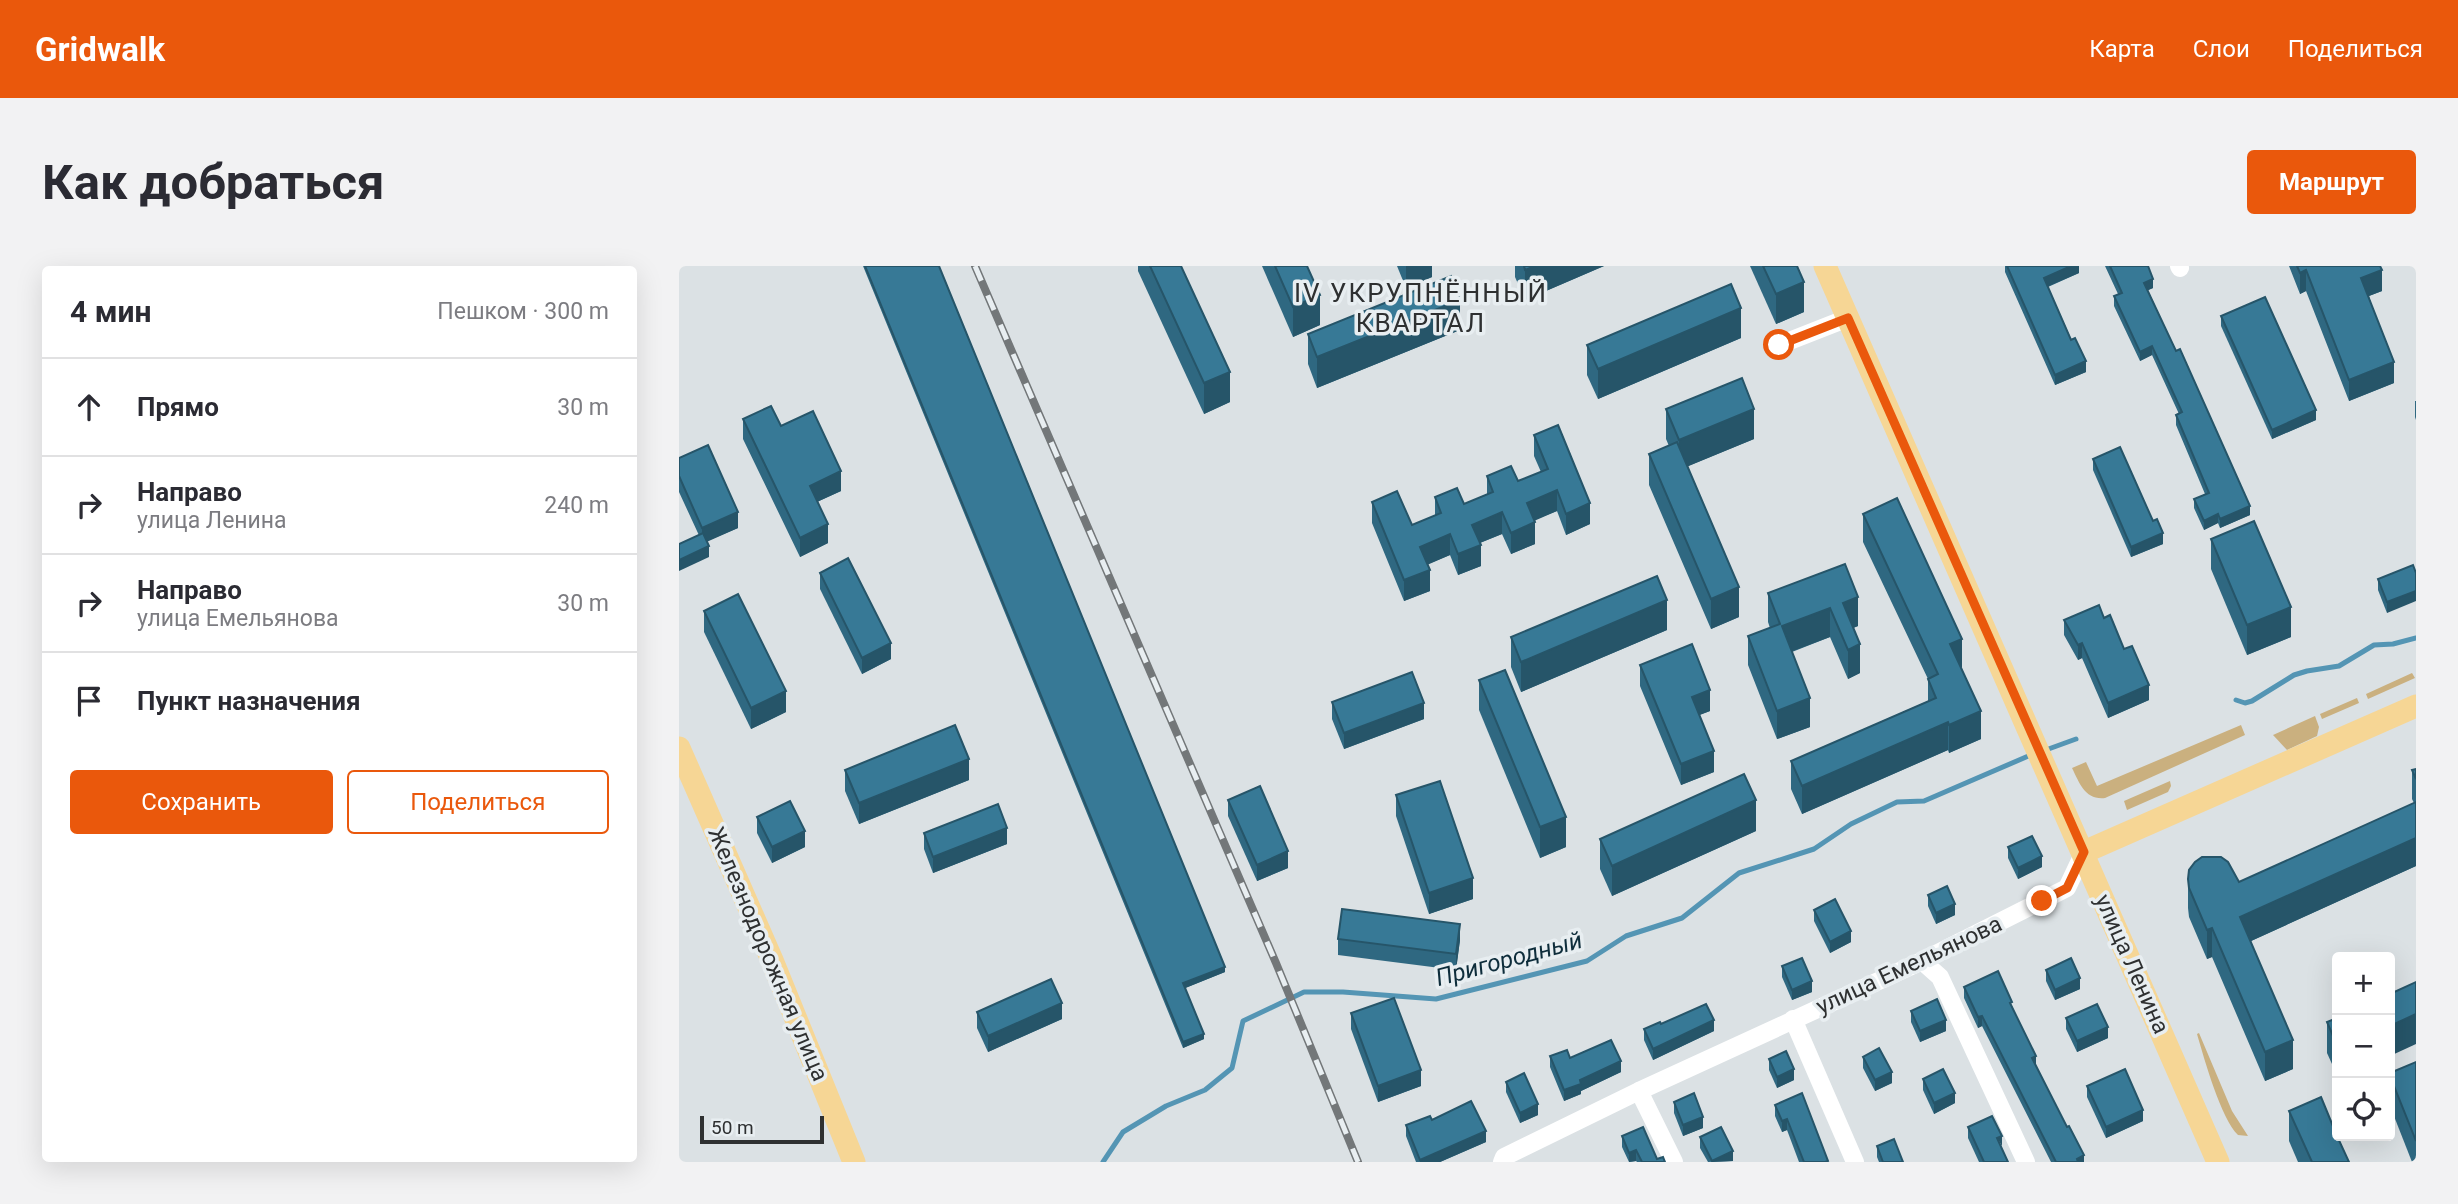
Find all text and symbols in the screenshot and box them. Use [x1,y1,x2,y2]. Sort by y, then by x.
text: Gridwalk [35,30,165,69]
text: Карта [2089,35,2155,63]
text: Слои [2193,35,2250,63]
text: Поделиться [2288,35,2423,63]
button: Маршрут [2247,150,2416,214]
text: Как добраться [42,154,384,211]
district label: IV УКРУПНЁННЫЙ КВАРТАЛ [1294,278,1548,338]
text: 4 мин [70,294,151,329]
text: Пешком · 300 m [437,298,609,325]
route start [1763,329,1794,360]
icon: ahead [70,388,108,426]
text: Прямо [137,392,219,422]
text: 30 m [557,394,609,421]
text: Направо [137,477,242,507]
icon: right [70,486,108,524]
text: 240 m [544,492,609,519]
text: улица Ленина [137,507,287,534]
text: Направо [137,575,242,605]
icon: right [70,584,108,622]
text: 30 m [557,590,609,617]
text: улица Емельянова [137,605,339,632]
icon: arrive [70,682,108,720]
text: Пункт назначения [137,686,361,716]
button: Сохранить [70,770,333,834]
button: Поделиться [347,770,609,834]
street label: Железнодорожная улица [702,823,834,1085]
route end [2026,885,2057,916]
street label: улица Ленина [2089,890,2175,1038]
street label: улица Емельянова [1812,910,2006,1020]
water label: Пригородный [1433,926,1585,992]
map controls [2332,952,2395,1141]
button: + [2332,952,2395,1015]
button: − [2332,1015,2395,1078]
button: locate [2332,1078,2395,1141]
scale bar [700,1113,824,1145]
text: 50 m [711,1116,754,1139]

